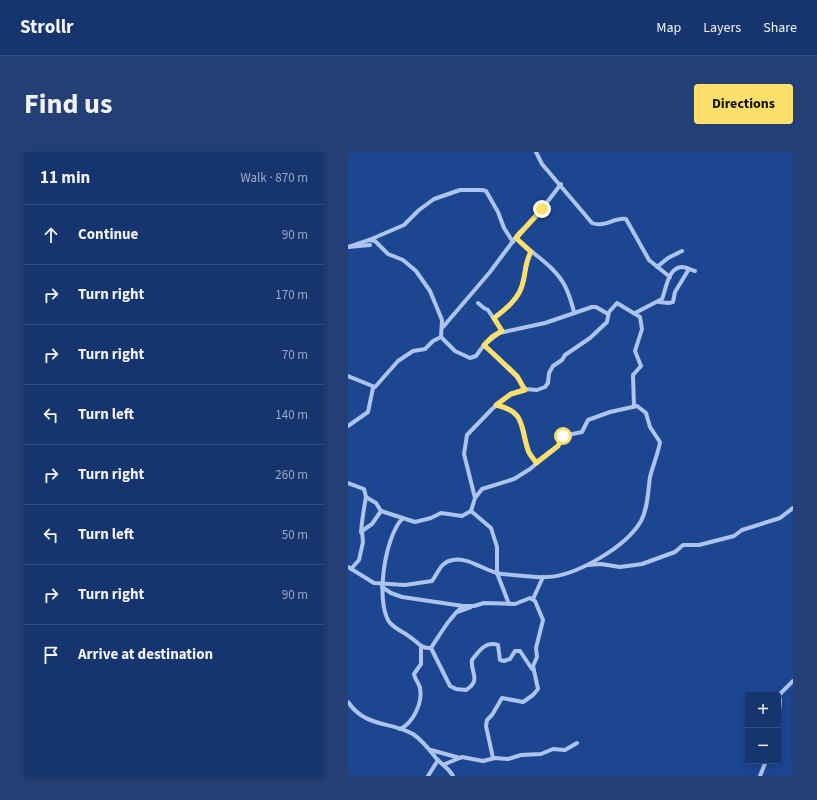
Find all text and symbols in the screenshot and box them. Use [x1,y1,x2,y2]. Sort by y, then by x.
text: Strollr [20,14,74,41]
text: Map [656,18,681,38]
text: Layers [703,18,741,38]
text: Share [763,18,797,38]
text: Find us [24,84,112,124]
button: Directions [694,84,793,124]
text: 11 min [40,166,90,190]
text: Walk · 870 m [240,169,308,187]
route end [533,200,551,218]
icon: ahead [40,224,62,246]
text: Continue [78,224,138,245]
text: 90 m [282,226,308,244]
icon: right [40,284,62,306]
text: Turn right [78,284,144,305]
text: 170 m [275,286,308,304]
icon: right [40,344,62,366]
text: Turn right [78,344,144,365]
text: 70 m [282,346,308,364]
icon: left [40,404,62,426]
text: Turn left [78,404,134,425]
text: 140 m [275,406,308,424]
route start [554,427,572,445]
icon: right [40,464,62,486]
text: Turn right [78,464,144,485]
text: 260 m [275,466,308,484]
icon: left [40,524,62,546]
text: Turn left [78,524,134,545]
text: 50 m [282,526,308,544]
icon: right [40,584,62,606]
text: Turn right [78,584,144,605]
text: 90 m [282,586,308,604]
icon: arrive [40,644,62,666]
text: Arrive at destination [78,644,213,665]
map controls [745,692,781,764]
button: + [745,692,781,728]
button: − [745,728,781,764]

